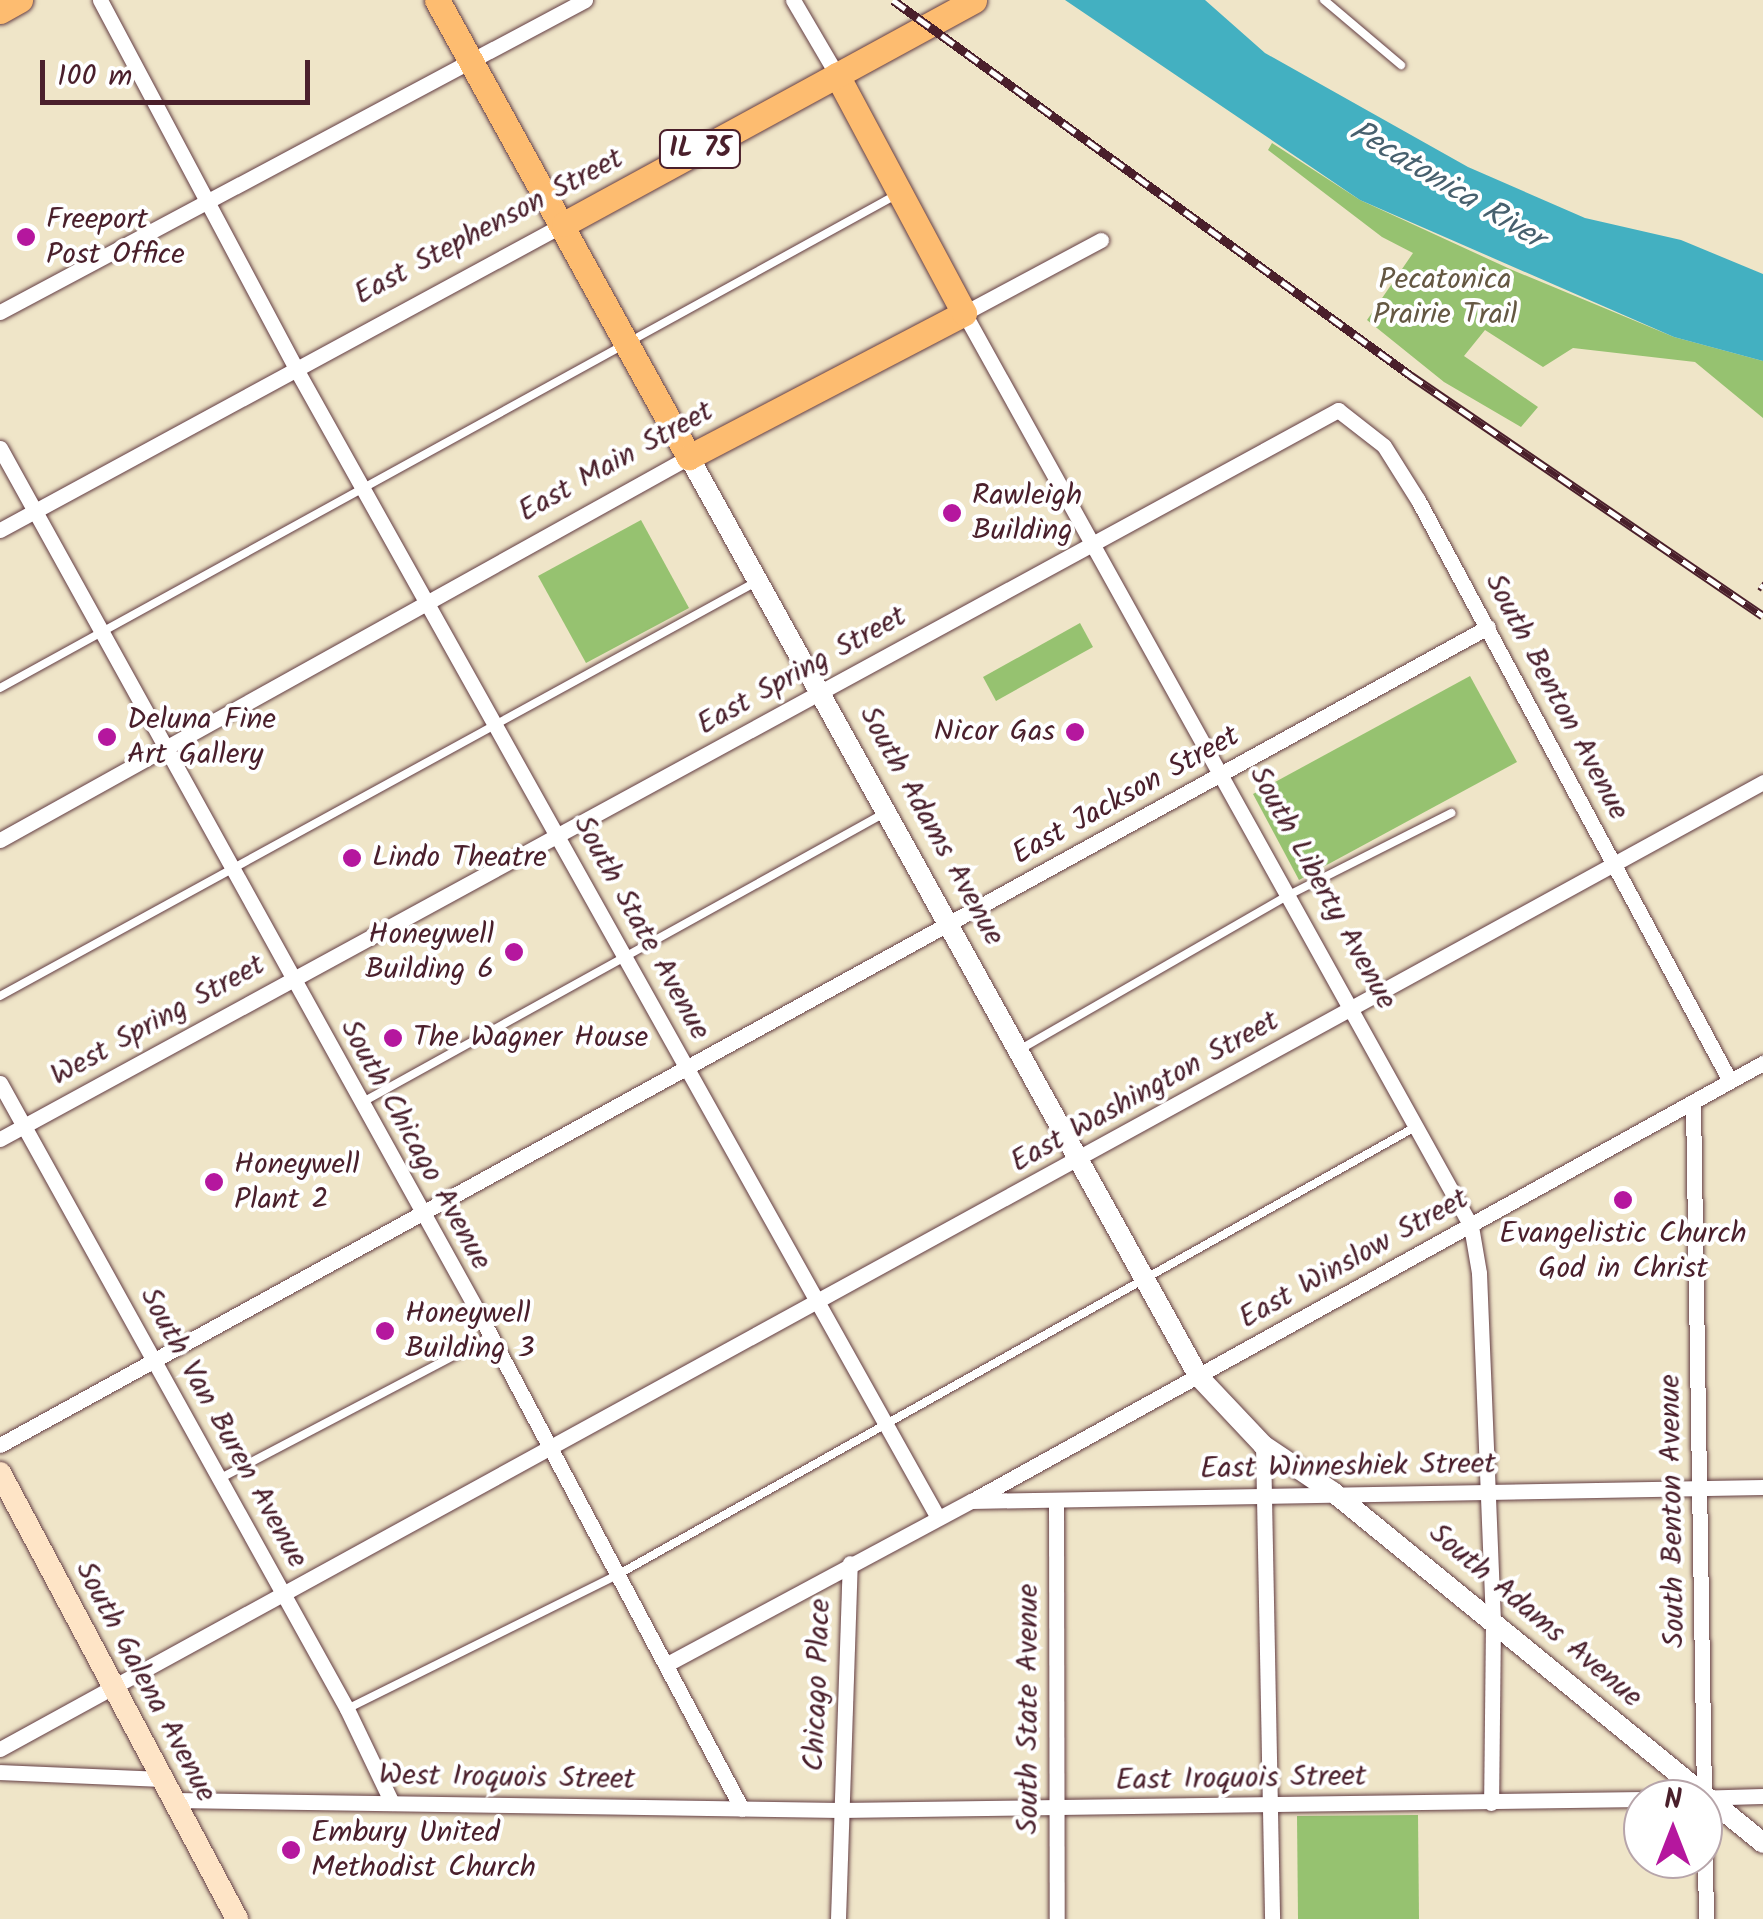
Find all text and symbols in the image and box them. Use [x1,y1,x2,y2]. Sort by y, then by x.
scale bar [45,40,315,102]
text: 100 m [57,53,132,101]
water label: Pecatonica River [1342,113,1550,259]
road number: IL 75 [658,126,742,172]
street label: East Stephenson Street [348,141,630,313]
place label: Freeport Post Office [46,202,185,272]
marker: Freeport Post Office [15,226,37,248]
park label: Pecatonica Prairie Trail [1373,262,1517,332]
street label: East Main Street [512,394,720,530]
place label: Rawleigh Building [972,478,1082,548]
marker: Rawleigh Building [941,502,963,524]
street label: South Benton Avenue [1476,568,1636,826]
street label: East Spring Street [691,599,913,743]
street label: South Adams Avenue [850,700,1012,952]
place label: Deluna Fine Art Gallery [127,702,276,772]
place label: Nicor Gas [933,714,1055,750]
street label: East Jackson Street [1006,719,1246,873]
marker: Nicor Gas [1064,721,1086,743]
marker: Deluna Fine Art Gallery [96,726,118,748]
street label: South Liberty Avenue [1240,760,1404,1016]
street label: South State Avenue [564,810,718,1046]
place label: Lindo Theatre [372,840,547,876]
marker: Lindo Theatre [341,847,363,869]
place label: Honeywell Building 6 [365,917,494,988]
marker: Honeywell Building 6 [503,941,525,963]
street label: West Spring Street [45,947,271,1095]
street label: East Washington Street [1005,1003,1285,1181]
street label: South Chicago Avenue [331,1014,499,1276]
place label: The Wagner House [413,1020,648,1056]
marker: The Wagner House [382,1027,404,1049]
place label: Honeywell Plant 2 [234,1147,360,1218]
marker: Honeywell Plant 2 [203,1171,225,1193]
street label: East Winslow Street [1233,1181,1475,1337]
marker: Evangelistic Church God in Christ [1612,1189,1634,1211]
place label: Evangelistic Church God in Christ [1499,1216,1747,1286]
street label: South Van Buren Avenue [131,1282,315,1574]
place label: Honeywell Building 3 [405,1296,535,1366]
marker: Honeywell Building 3 [374,1320,396,1342]
street label: South Benton Avenue [1653,1374,1693,1648]
street label: East Winneshiek Street [1200,1446,1496,1488]
street label: South Adams Avenue [1421,1516,1649,1716]
street label: South Galena Avenue [66,1556,224,1808]
street label: South State Avenue [1011,1584,1047,1834]
street label: Chicago Place [797,1598,839,1772]
street label: West Iroquois Street [378,1758,636,1798]
street label: East Iroquois Street [1115,1759,1367,1799]
text: N [1664,1778,1682,1823]
north arrow [1623,1779,1723,1879]
place label: Embury United Methodist Church [311,1815,536,1886]
marker: Embury United Methodist Church [280,1839,302,1861]

